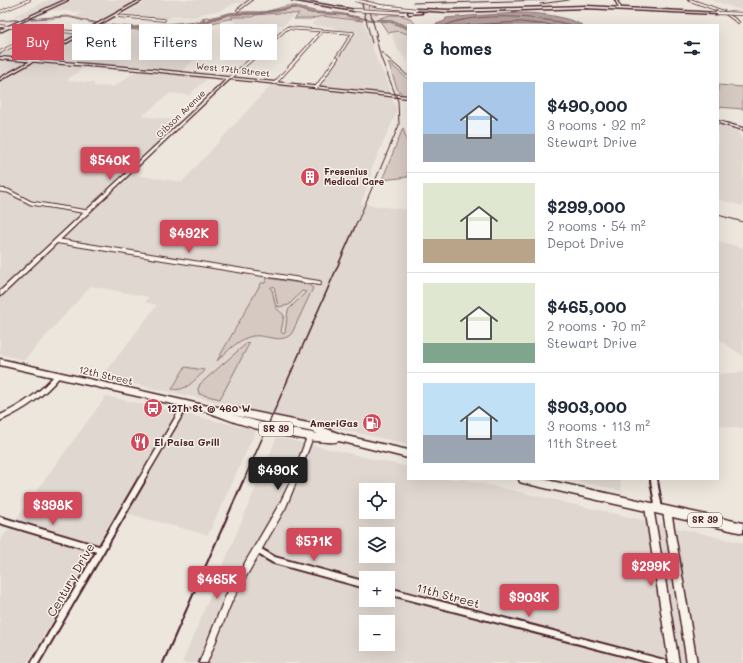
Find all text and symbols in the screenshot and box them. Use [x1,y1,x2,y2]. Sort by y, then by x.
chip: Buy [12,24,64,60]
chip: Rent [72,24,131,60]
chip: Filters [139,24,212,60]
chip: New [220,24,277,60]
text: 8 homes [423,37,492,59]
icon: filters [681,37,703,59]
street label: West 17th Street [196,60,271,79]
street label: Gibson Avenue [154,87,207,140]
text: $490,000 [547,94,627,116]
icon: home [455,98,503,146]
text: 3 rooms · 92 m² [547,116,646,133]
text: Stewart Drive [547,133,637,150]
pin: $540K [82,147,138,181]
text: $540K [90,151,130,168]
building icon: Fresenius Medical Care [299,166,321,188]
place label: Fresenius Medical Care [324,166,384,187]
text: $299,000 [547,195,625,217]
icon: home [455,199,503,247]
text: 2 rooms · 54 m² [547,217,646,234]
pin: $492K [161,220,217,254]
text: $492K [169,224,209,241]
text: Depot Drive [547,234,624,251]
text: $465,000 [547,295,627,317]
icon: home [455,299,503,347]
text: 2 rooms · 70 m² [547,317,646,334]
text: Stewart Drive [547,334,637,351]
street label: 12th Street [78,362,134,388]
text: $903,000 [547,395,627,417]
bus stop icon: 12Th St @ 460 W [142,397,164,419]
icon: home [455,399,503,447]
place label: 12Th St @ 460 W [167,401,251,415]
fuel station icon: AmeriGas [361,412,383,434]
place label: AmeriGas [310,416,358,430]
text: 3 rooms · 113 m² [547,417,650,434]
road number: SR 39 [259,422,293,436]
restaurant icon: El Paisa Grill [129,431,151,453]
text: 11th Street [547,434,617,451]
place label: El Paisa Grill [154,435,220,449]
pin: $490K [250,457,306,491]
text: $490K [257,461,299,478]
map controls [359,483,395,651]
button: locate [359,483,395,519]
pin: $398K [25,492,81,526]
text: $398K [33,496,73,513]
road number: SR 39 [688,513,722,527]
button: layers [359,527,395,563]
pin: $571K [286,528,342,562]
text: $571K [295,532,333,549]
street label: Century Drive [43,540,98,619]
pin: $299K [623,553,679,587]
text: $299K [631,557,671,574]
pin: $465K [189,566,245,600]
text: $465K [197,570,237,587]
button: + [359,571,395,607]
street label: 11th Street [415,579,482,611]
pin: $903K [501,584,557,618]
text: $903K [509,588,549,605]
button: − [359,615,395,651]

